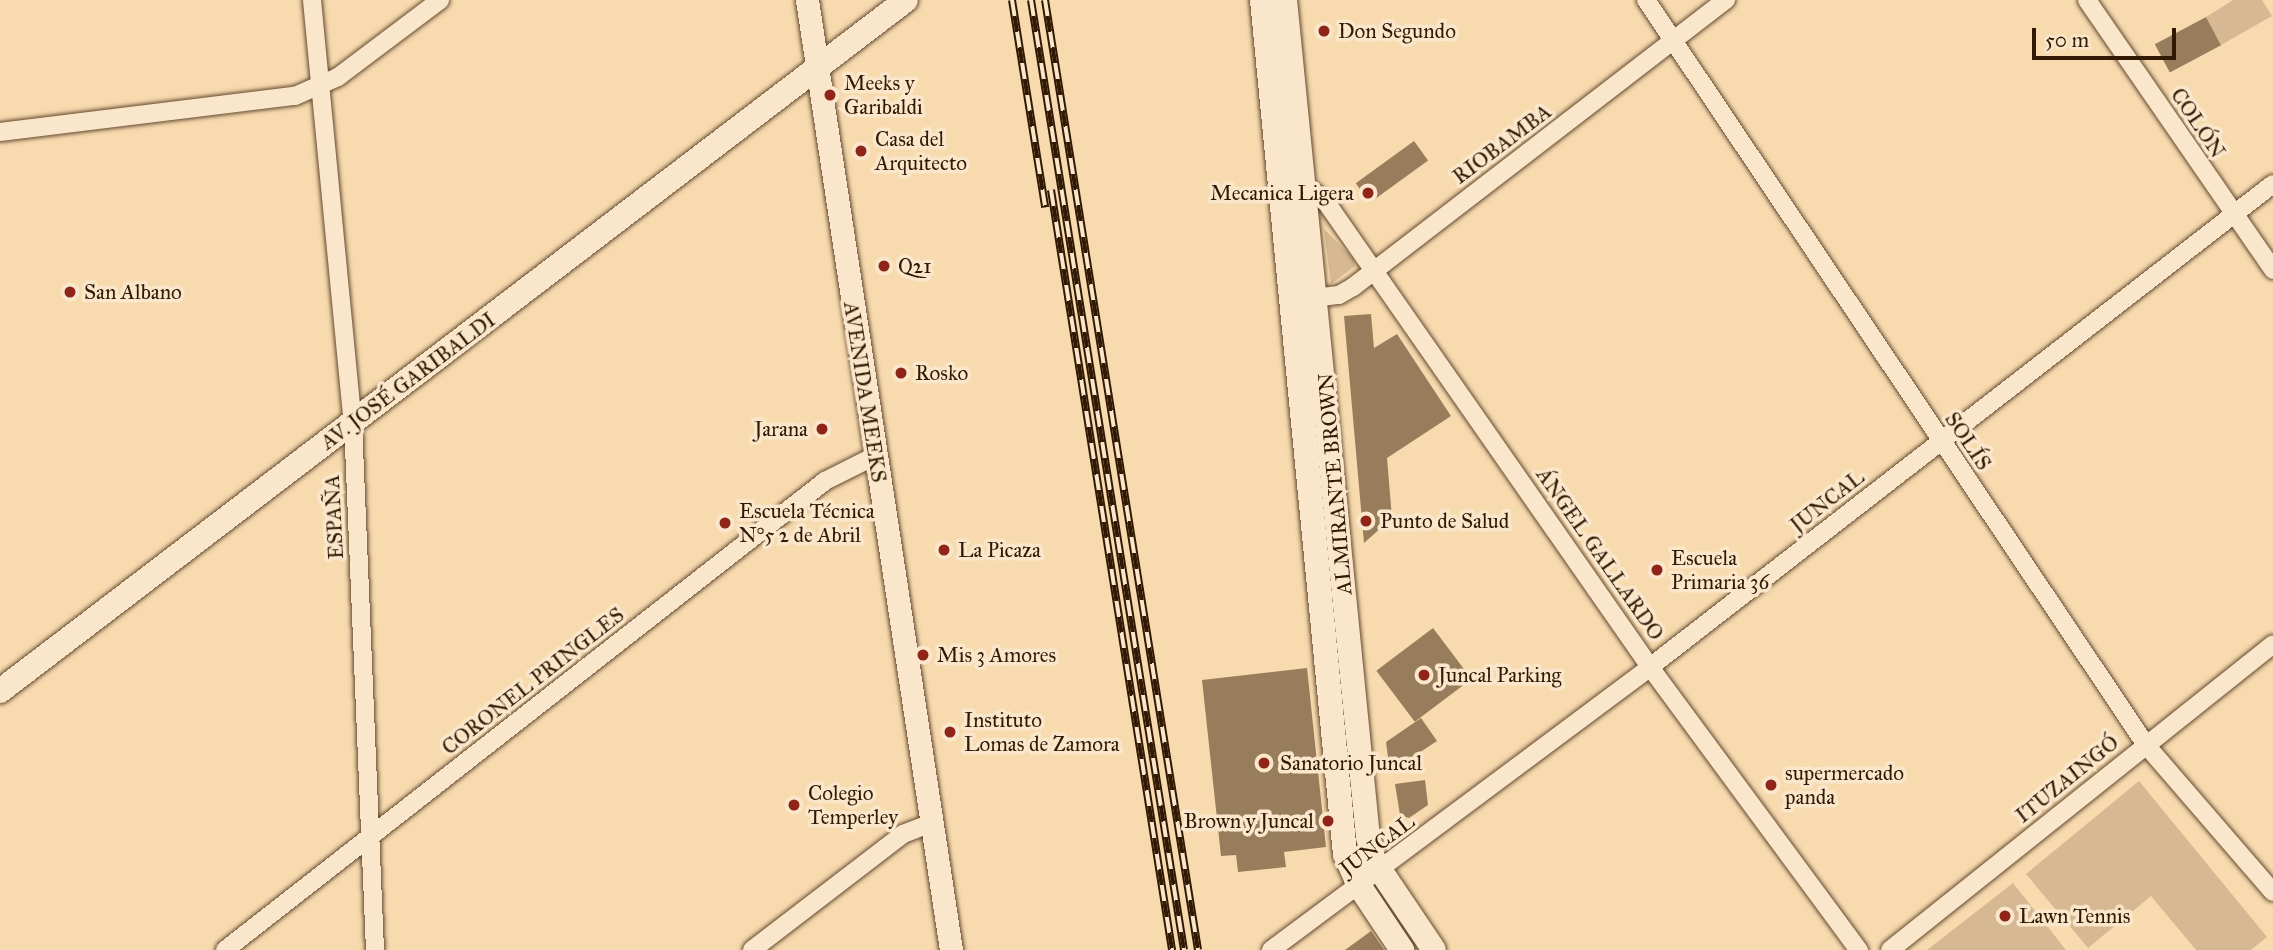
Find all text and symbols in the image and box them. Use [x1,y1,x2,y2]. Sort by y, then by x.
scale bar [2035,14,2178,58]
place label: Don Segundo [1338,18,1456,44]
marker: Don Segundo [1316,23,1332,39]
text: 50 m [2045,27,2089,53]
place label: Meeks y Garibaldi [844,70,923,120]
street label: COLÓN [2165,83,2231,163]
marker: Meeks y Garibaldi [822,87,838,103]
street label: RIOBAMBA [1448,99,1556,189]
place label: Casa del Arquitecto [875,126,967,176]
marker: Casa del Arquitecto [853,143,869,159]
place label: Mecanica Ligera [1210,180,1354,206]
marker: Mecanica Ligera [1360,185,1376,201]
place label: Q21 [898,253,931,279]
marker: Q21 [876,258,892,274]
place label: San Albano [84,279,182,305]
marker: San Albano [62,284,78,300]
street label: AVENIDA MEEKS [838,300,892,484]
street label: AV. JOSÉ GARIBALDI [316,307,500,455]
place label: Rosko [915,360,968,386]
marker: Rosko [893,365,909,381]
street label: ALMIRANTE BROWN [1313,372,1357,596]
street label: SOLÍS [1940,407,1996,475]
place label: Jarana [754,416,808,442]
marker: Jarana [814,421,830,437]
street label: ÁNGEL GALLARDO [1531,463,1669,645]
street label: JUNCAL [1785,464,1869,538]
street label: ESPAÑA [319,474,349,560]
place label: Escuela Técnica N°5 2 de Abril [739,498,875,548]
place label: Punto de Salud [1380,508,1509,534]
marker: Punto de Salud [1358,513,1374,529]
marker: Escuela Técnica N°5 2 de Abril [717,515,733,531]
place label: La Picaza [958,537,1041,563]
marker: La Picaza [936,542,952,558]
place label: Escuela Primaria 36 [1671,545,1769,595]
marker: Escuela Primaria 36 [1649,562,1665,578]
street label: CORONEL PRINGLES [437,602,629,760]
place label: Mis 3 Amores [937,642,1056,668]
marker: Mis 3 Amores [915,647,931,663]
place label: Juncal Parking [1438,662,1561,688]
marker: Juncal Parking [1416,667,1432,683]
place label: Instituto Lomas de Zamora [964,707,1120,757]
marker: Instituto Lomas de Zamora [942,724,958,740]
street label: ITUZAINGÓ [2010,730,2124,828]
place label: Sanatorio Juncal [1280,750,1422,776]
marker: Sanatorio Juncal [1254,753,1274,773]
place label: supermercado panda [1785,760,1904,810]
marker: supermercado panda [1763,777,1779,793]
place label: Colegio Temperley [808,780,898,830]
marker: Colegio Temperley [786,797,802,813]
place label: Brown y Juncal [1184,808,1314,834]
street label: JUNCAL [1335,809,1419,881]
marker: Brown y Juncal [1320,813,1336,829]
place label: Lawn Tennis [2019,903,2130,929]
marker: Lawn Tennis [1997,908,2013,924]

